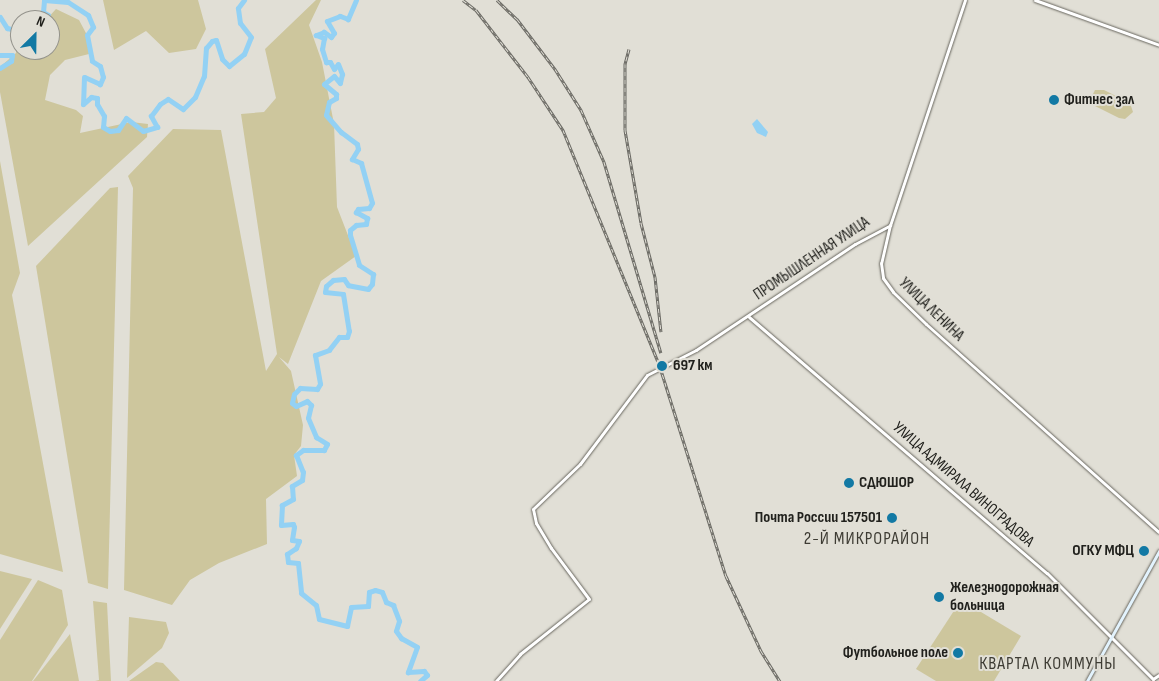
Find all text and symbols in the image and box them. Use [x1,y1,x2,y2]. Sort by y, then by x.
north arrow [10,10,60,60]
text: N [34,12,47,31]
place label: Фитнес зал [1064,90,1134,110]
marker: Фитнес зал [1048,94,1060,106]
street label: ПРОМЫШЛЕННАЯ УЛИЦА [750,213,874,305]
street label: УЛИЦА ЛЕНИНА [894,274,968,346]
place label: 697 км [673,356,712,376]
marker: 697 км [655,359,669,373]
street label: УЛИЦА АДМИРАЛА ВИНОГРАДОВА [888,418,1038,552]
place label: СДЮШОР [859,473,914,493]
marker: СДЮШОР [843,477,855,489]
place label: Почта России 157501 [755,508,882,528]
marker: Почта России 157501 [886,512,898,524]
district label: 2-Й МИКРОРАЙОН [802,528,932,550]
place label: ОГКУ МФЦ [1072,541,1134,561]
marker: ОГКУ МФЦ [1138,545,1150,557]
place label: Железнодорожная больница [950,578,1059,616]
marker: Железнодорожная больница [932,590,946,604]
place label: Футбольное поле [843,643,948,663]
marker: Футбольное поле [952,647,964,659]
district label: КВАРТАЛ КОММУНЫ [977,653,1119,675]

